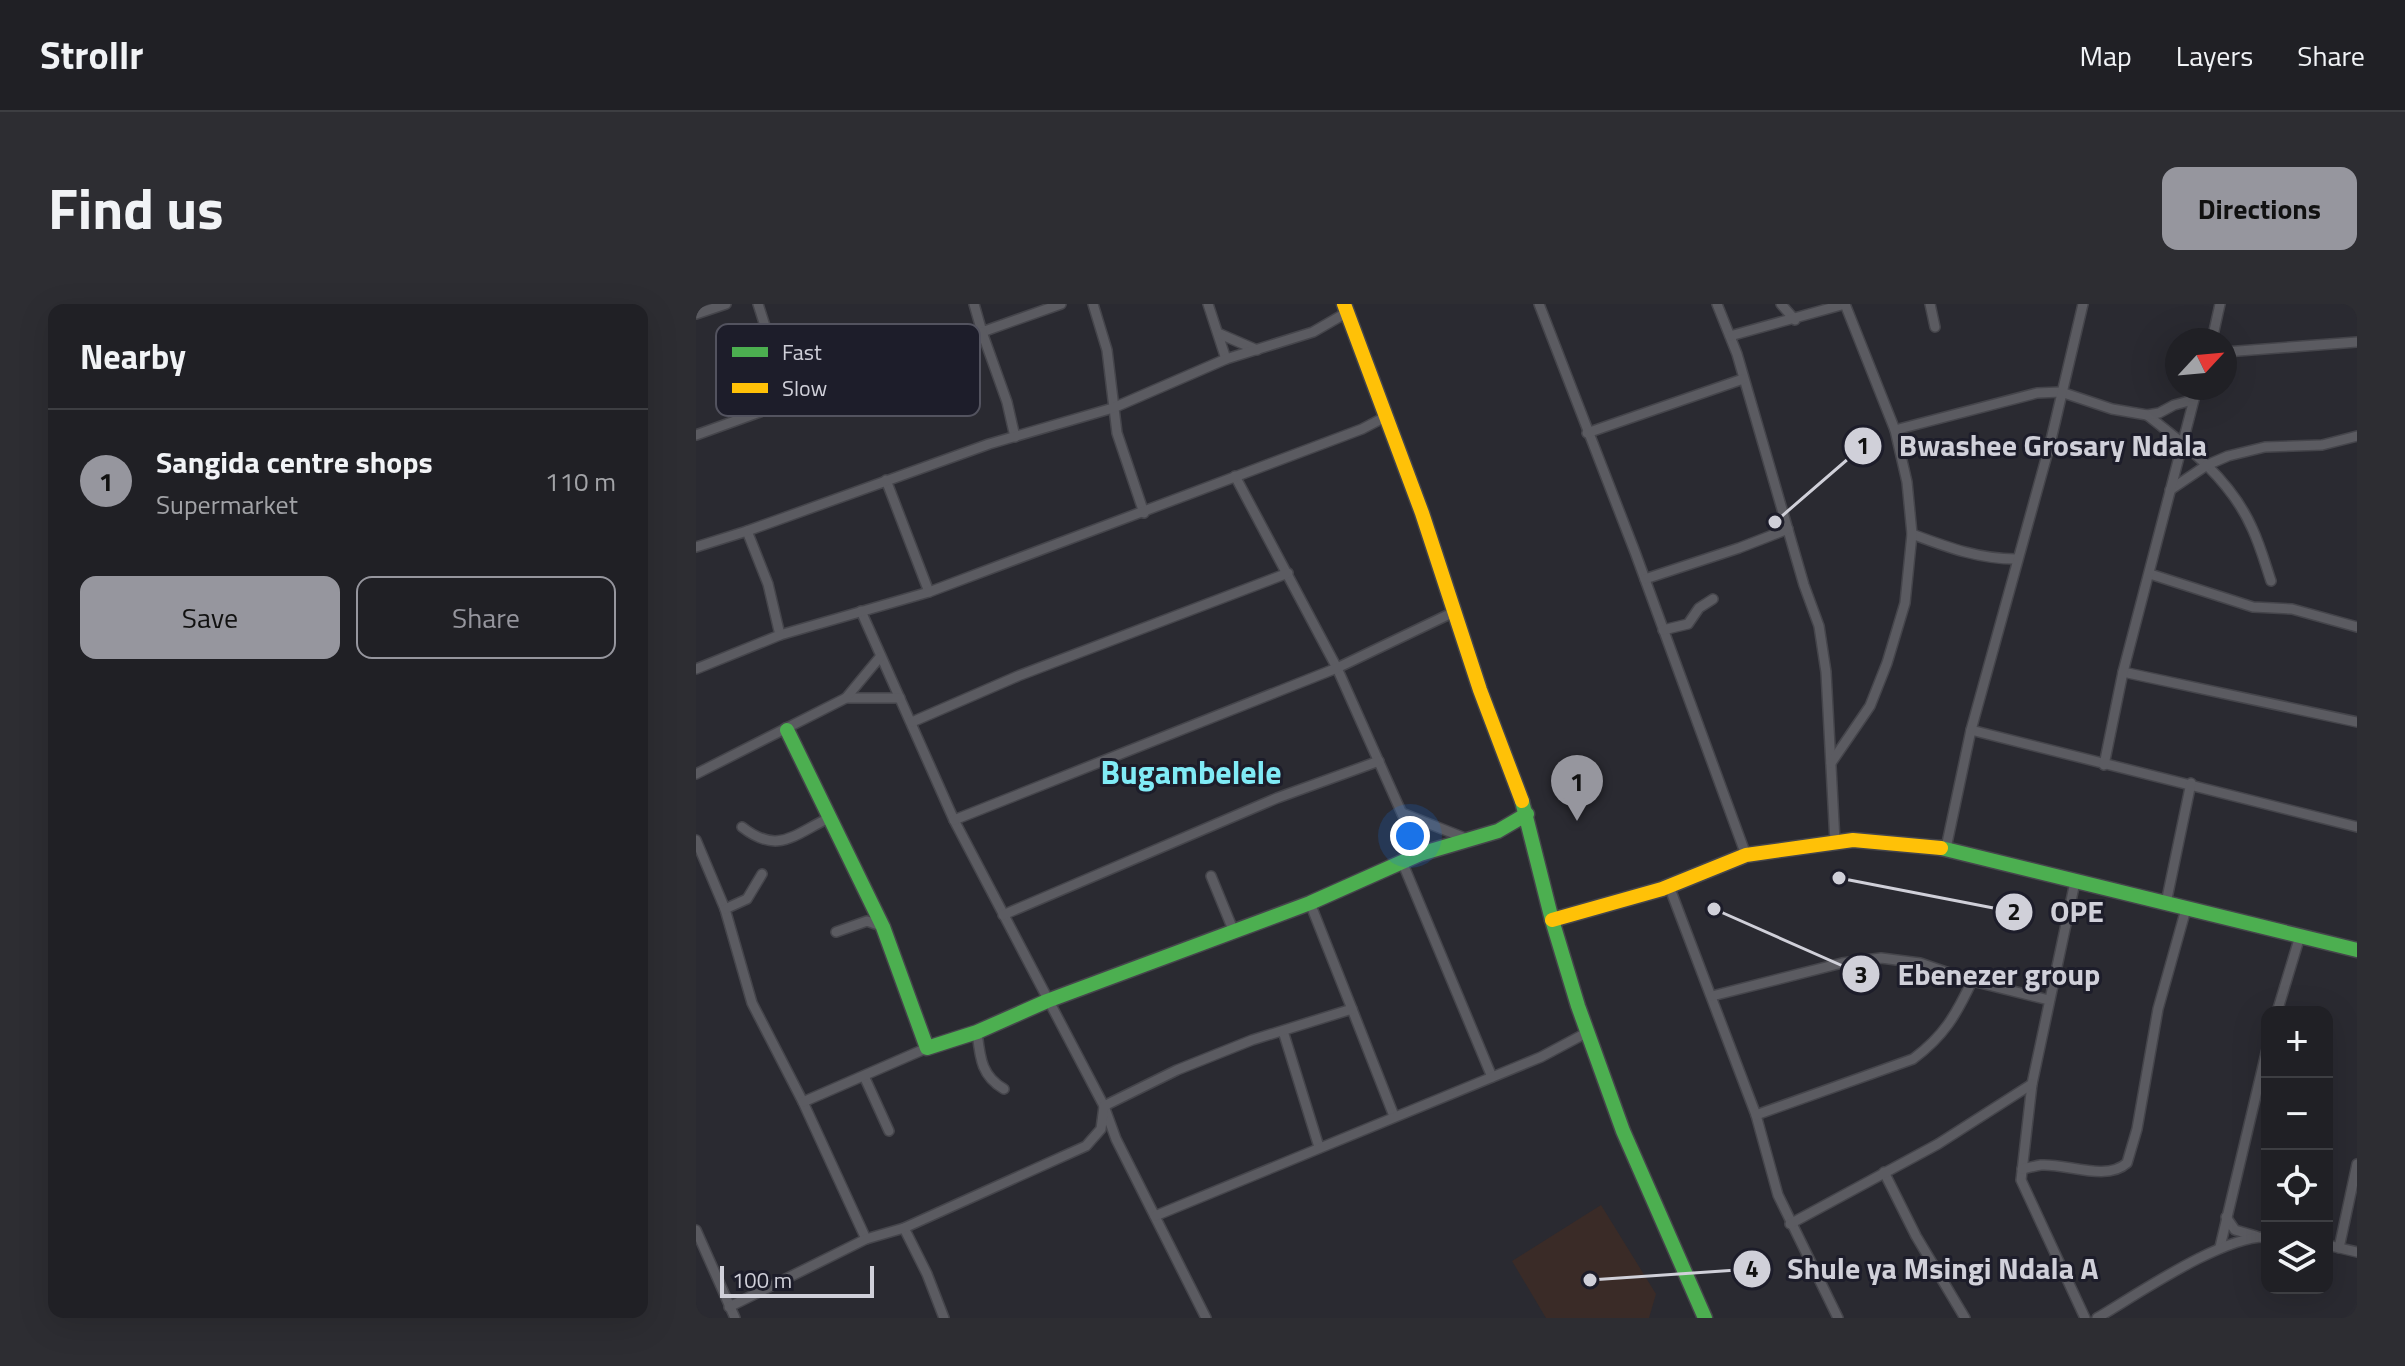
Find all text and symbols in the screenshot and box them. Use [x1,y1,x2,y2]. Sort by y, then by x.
text: Strollr [40,26,143,84]
text: Map [2079,34,2132,77]
text: Layers [2176,34,2253,77]
text: Share [2297,34,2365,77]
text: Find us [48,166,224,251]
button: Directions [2162,167,2357,250]
legend [716,324,980,416]
north arrow [2165,328,2237,400]
text: Nearby [80,330,186,382]
text: Fast [782,335,822,369]
text: Slow [782,371,828,405]
callout: Bwashee Grosary Ndala [1843,419,2224,473]
text: Bwashee Grosary Ndala [1899,422,2207,468]
text: 1 [1856,427,1870,463]
text: Sangida centre shops [156,439,433,485]
text: 1 [99,462,113,501]
text: 110 m [545,462,616,501]
text: Supermarket [156,485,298,524]
button: Save [80,576,340,659]
button: Share [356,576,616,659]
district label: Bugambelele [1100,748,1282,796]
pin: 1 [1551,755,1603,821]
your location [1390,816,1430,856]
callout: OPE [1994,885,2120,939]
text: OPE [2050,888,2104,934]
text: 2 [2007,893,2021,929]
callout: Ebenezer group [1841,947,2116,1001]
text: Ebenezer group [1898,951,2100,997]
text: 3 [1854,956,1868,992]
map controls [2261,1006,2333,1294]
button: + [2261,1006,2333,1078]
button: − [2261,1078,2333,1150]
button: locate [2261,1150,2333,1222]
button: layers [2261,1222,2333,1294]
callout: Shule ya Msingi Ndala A [1732,1242,2115,1296]
text: Shule ya Msingi Ndala A [1787,1245,2099,1291]
text: 4 [1745,1250,1759,1286]
scale bar [720,1262,874,1298]
text: 100 m [732,1263,792,1297]

